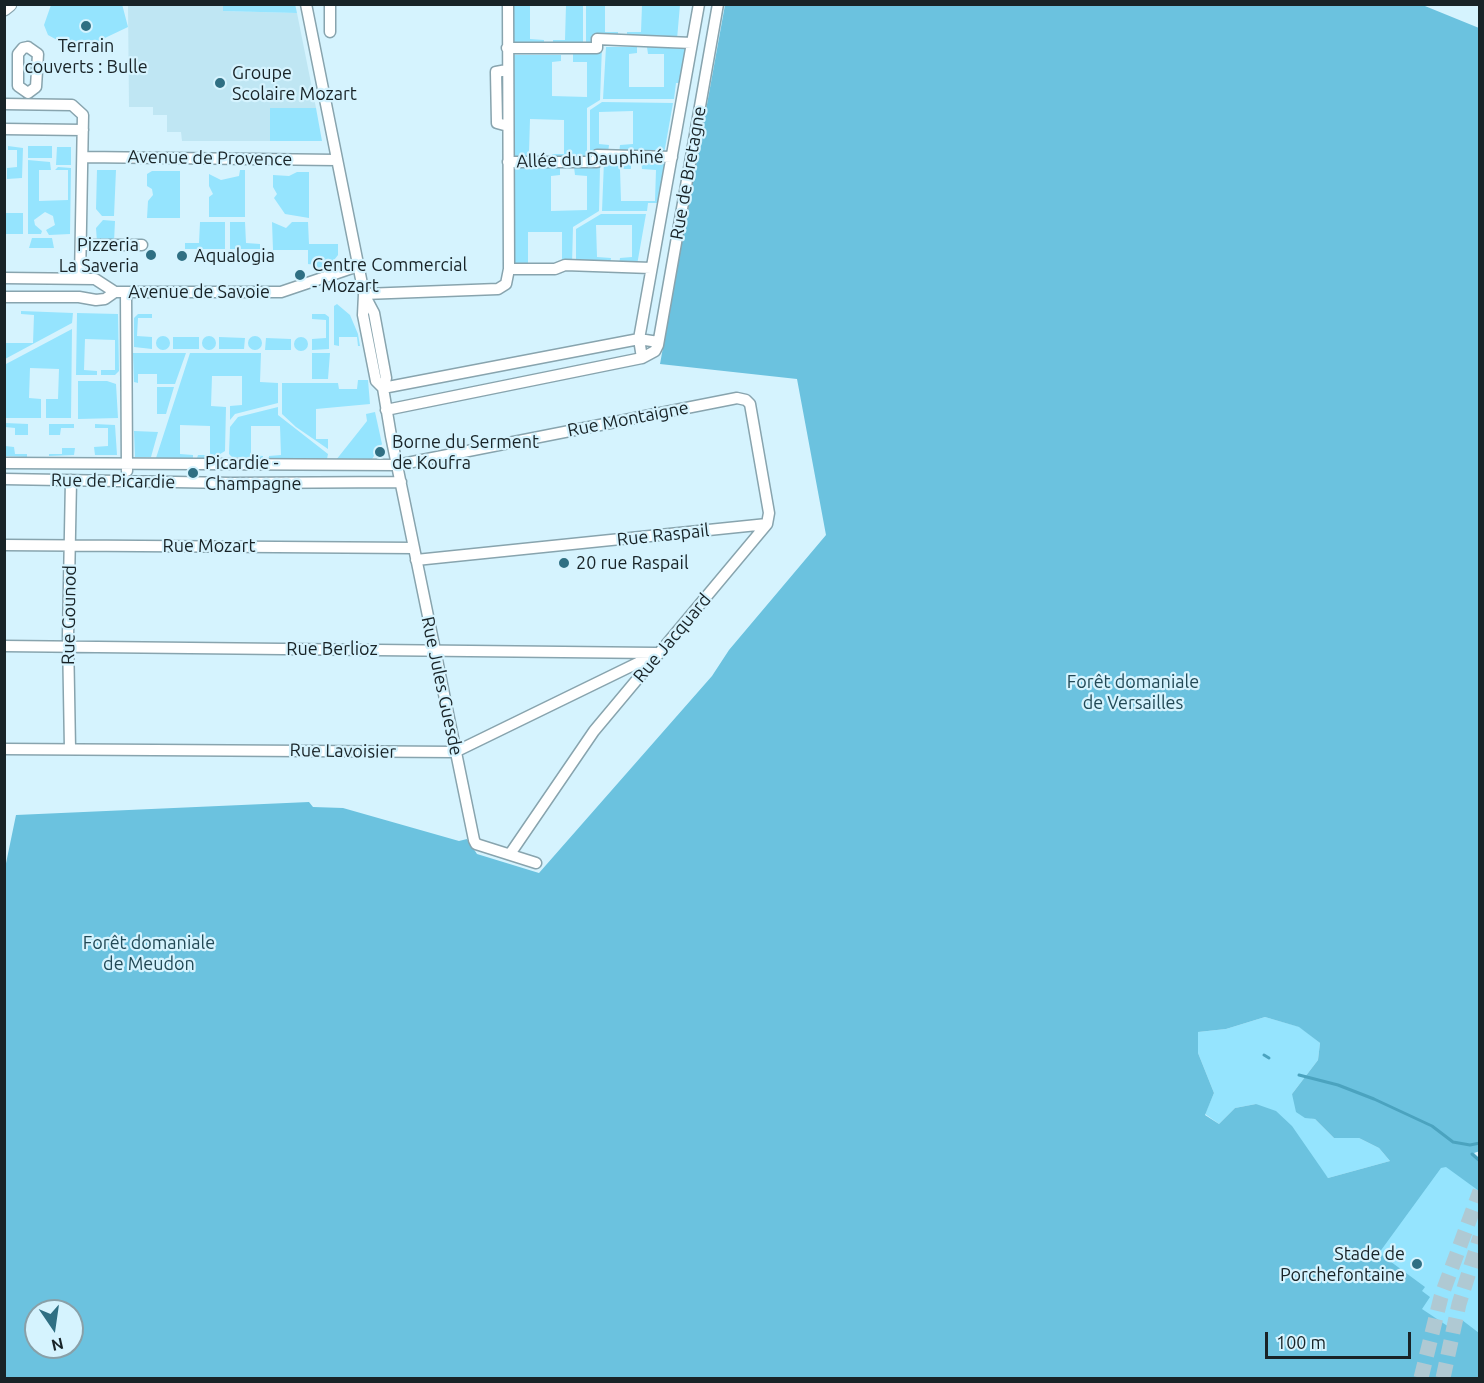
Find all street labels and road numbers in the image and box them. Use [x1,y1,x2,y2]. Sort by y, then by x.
street label: Rue de Bretagne [666,105,710,241]
street label: Avenue de Provence [128,146,292,170]
street label: Allée du Dauphiné [516,146,664,172]
street label: Avenue de Savoie [128,281,270,303]
street label: Rue Montaigne [565,397,691,441]
street label: Rue de Picardie [51,469,175,493]
street label: Rue Raspail [616,519,710,551]
street label: Rue Mozart [163,535,255,557]
street label: Rue Gounod [57,565,81,665]
street label: Rue Jacquard [629,589,715,687]
street label: Rue Jules Guesde [417,614,467,758]
street label: Rue Berlioz [286,638,378,660]
street label: Rue Lavoisier [290,739,396,763]

